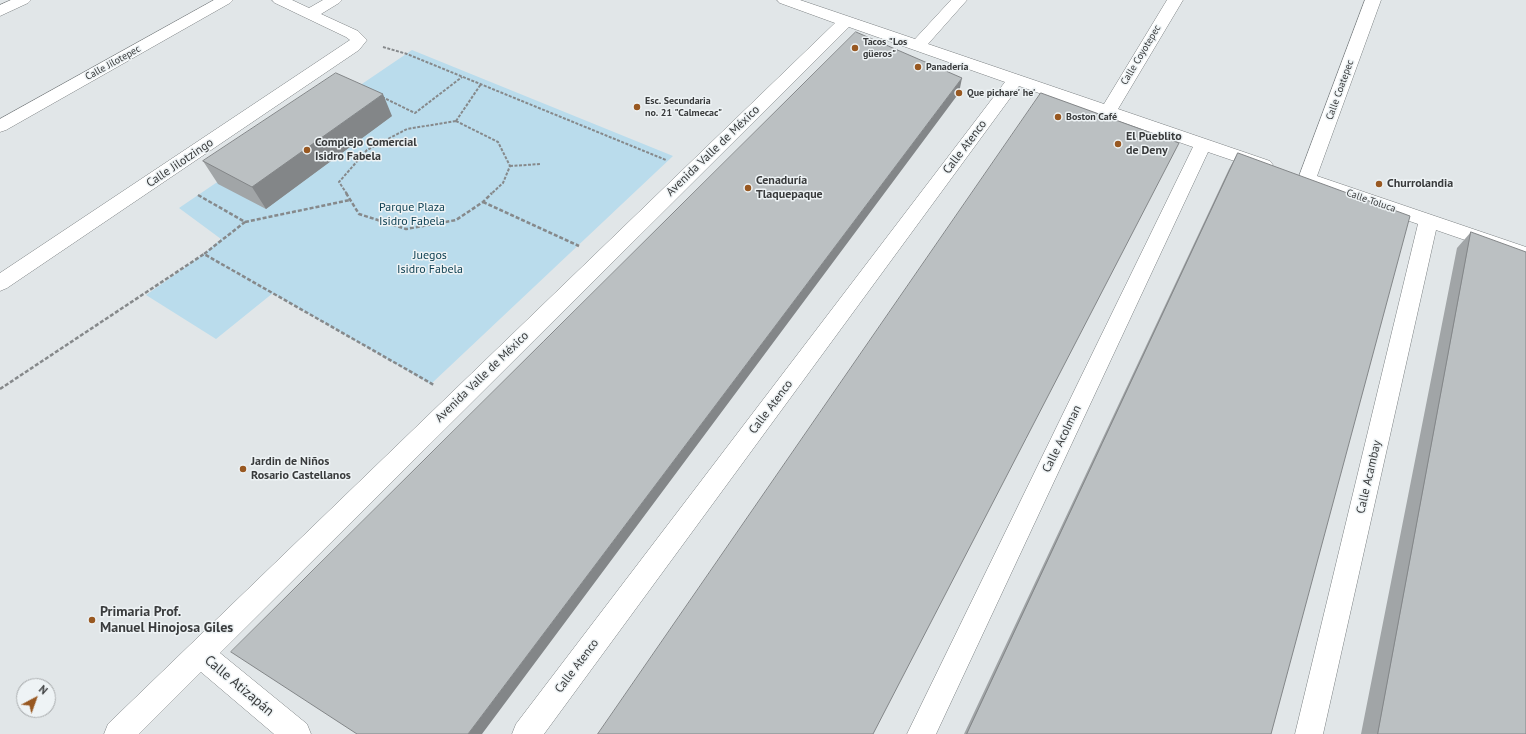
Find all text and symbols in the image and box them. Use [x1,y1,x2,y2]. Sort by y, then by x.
street label: Calle Coyotepec [1118,23,1164,87]
place label: Tacos "Los güeros" [863,36,907,60]
street label: Calle Jilotepec [83,43,143,83]
marker: Tacos "Los güeros" [850,43,860,53]
street label: Calle Coatepec [1324,58,1356,122]
place label: Panadería [926,61,968,73]
marker: Panadería [913,62,923,72]
place label: Que pichare' he' [967,87,1035,99]
marker: Que pichare' he' [954,88,964,98]
place label: Esc. Secundaria no. 21 "Calmecac" [645,95,722,118]
marker: Esc. Secundaria no. 21 "Calmecac" [632,102,642,112]
street label: Avenida Valle de México [663,103,763,199]
place label: Boston Café [1066,111,1117,123]
marker: Boston Café [1053,112,1063,122]
street label: Calle Atenco [940,117,990,177]
place label: El Pueblito de Deny [1126,130,1182,158]
street label: Calle Jilotzingo [144,135,216,191]
place label: Complejo Comercial Isidro Fabela [315,136,417,164]
marker: El Pueblito de Deny [1113,139,1123,149]
marker: Complejo Comercial Isidro Fabela [302,145,312,155]
place label: Cenaduría Tlaquepaque [756,174,823,202]
place label: Churrolandia [1387,177,1453,191]
marker: Churrolandia [1374,179,1384,189]
marker: Cenaduría Tlaquepaque [743,183,753,193]
street label: Calle Toluca [1345,187,1397,215]
park label: Parque Plaza Isidro Fabela [379,201,445,229]
park label: Juegos Isidro Fabela [397,249,463,277]
street label: Avenida Valle de México [432,329,532,425]
street label: Calle Atenco [746,377,796,437]
street label: Calle Acolman [1040,403,1084,475]
street label: Calle Acambay [1354,439,1384,515]
place label: Jardin de Niños Rosario Castellanos [251,455,351,483]
marker: Jardin de Niños Rosario Castellanos [238,464,248,474]
place label: Primaria Prof. Manuel Hinojosa Giles [100,604,233,636]
marker: Primaria Prof. Manuel Hinojosa Giles [87,615,97,625]
street label: Calle Atenco [552,636,602,696]
street label: Calle Atizapán [201,652,277,720]
north arrow [16,678,56,718]
text: N [36,682,51,697]

